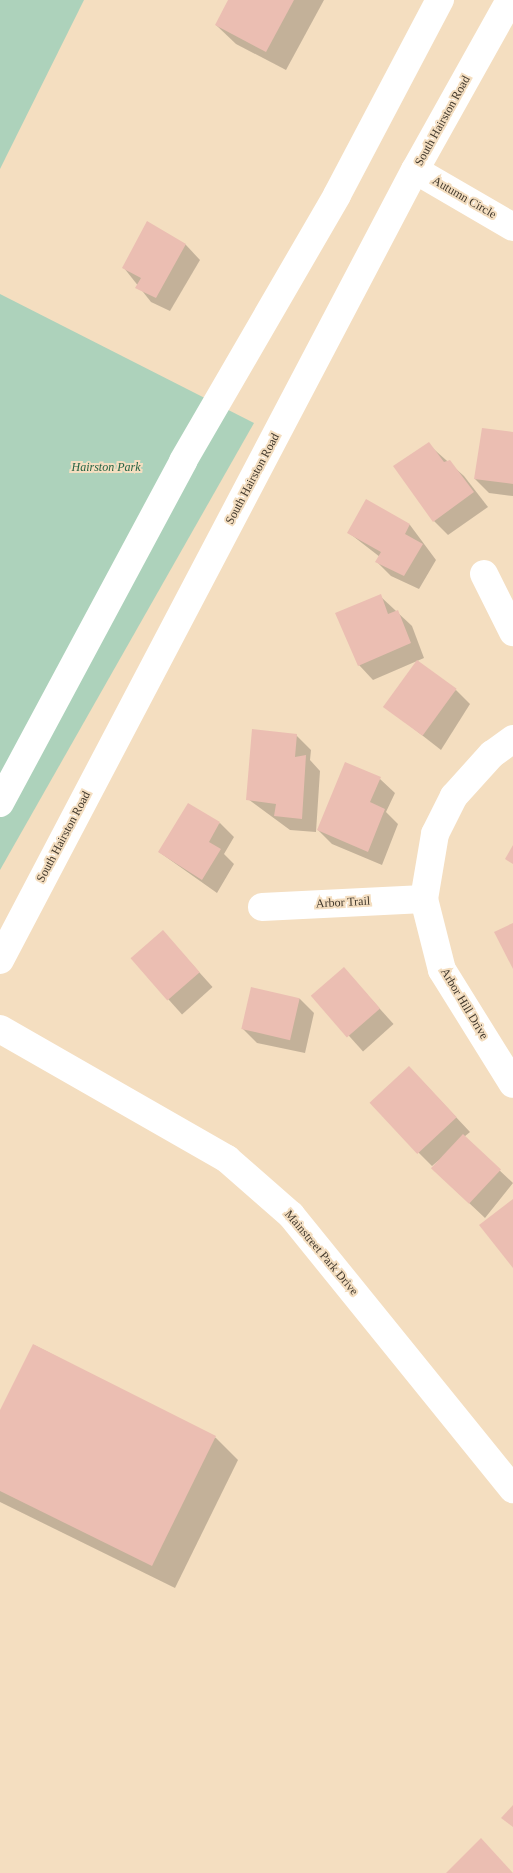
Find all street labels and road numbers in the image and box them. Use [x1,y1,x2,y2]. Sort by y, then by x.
street label: South Hairston Road [412,73,474,169]
street label: Autumn Circle [429,174,499,222]
street label: South Hairston Road [223,431,283,527]
street label: South Hairston Road [34,789,94,885]
street label: Arbor Trail [315,894,371,912]
street label: Arbor Hill Drive [437,966,491,1042]
street label: Mainstreet Park Drive [281,1208,361,1298]

